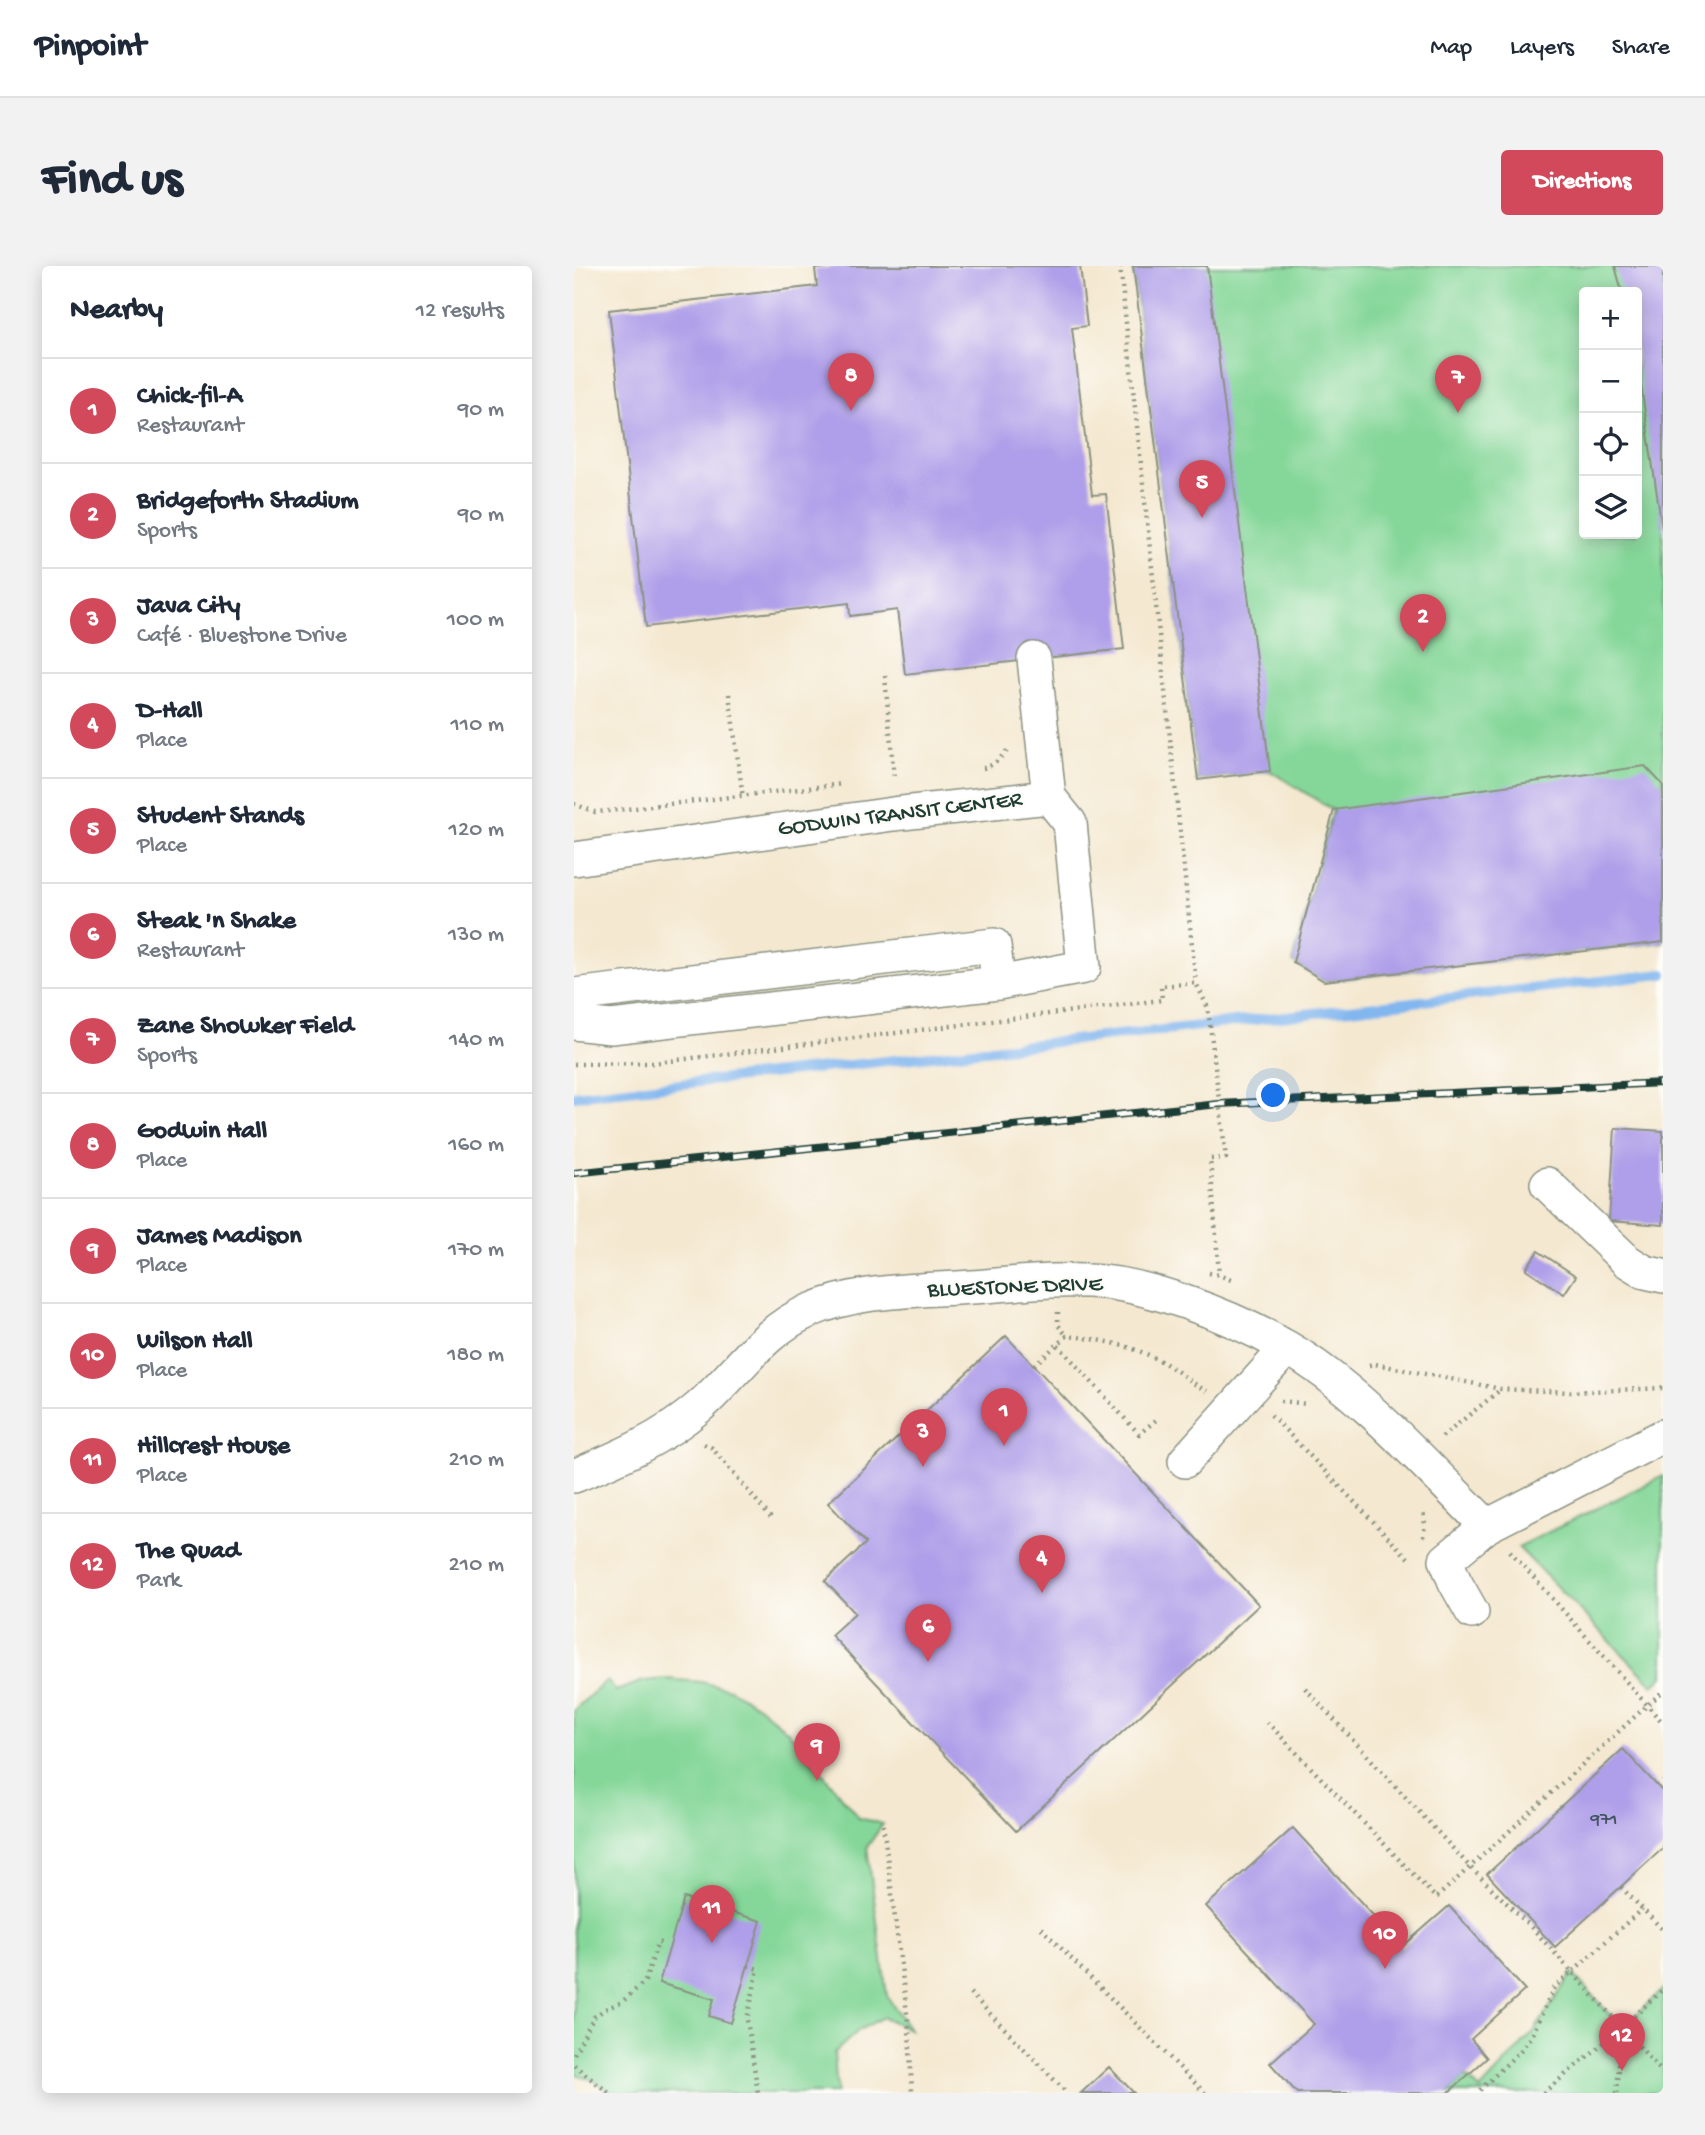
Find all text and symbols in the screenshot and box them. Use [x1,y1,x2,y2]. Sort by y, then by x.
text: Pinpoint [35,29,146,67]
text: Map [1430,34,1472,63]
text: Layers [1510,34,1574,63]
text: Share [1612,34,1670,63]
button: Directions [1501,150,1663,215]
text: Find us [42,153,182,211]
map controls [1579,287,1642,539]
button: + [1579,287,1642,350]
text: Nearby [70,294,163,329]
text: 12 results [416,298,504,325]
button: − [1579,350,1642,413]
pin: 8 [828,353,874,411]
pin: 7 [1435,355,1481,413]
text: Chick-fil-A [137,382,242,413]
text: 1 [88,397,98,424]
text: 90 m [458,397,504,424]
text: Restaurant [137,413,244,440]
button: locate [1579,413,1642,476]
pin: 5 [1179,460,1225,518]
button: layers [1579,476,1642,539]
text: Bridgeforth Stadium [137,487,359,518]
text: 2 [87,502,99,529]
text: 90 m [458,502,504,529]
text: Sports [137,518,197,545]
text: Java City [137,592,240,623]
pin: 2 [1400,594,1446,652]
text: 3 [87,607,99,634]
text: 100 m [447,607,504,634]
text: Café · Bluestone Drive [137,623,347,650]
text: D-Hall [137,697,203,728]
text: 4 [88,712,98,739]
text: 110 m [451,712,504,739]
text: Place [137,728,187,755]
street label: GODWIN TRANSIT CENTER [776,787,1025,843]
text: Student Stands [137,802,304,833]
text: 5 [87,817,99,844]
text: 120 m [449,817,504,844]
text: Place [137,833,187,860]
text: Steak 'n Shake [137,907,296,938]
text: 6 [87,922,99,949]
text: 130 m [448,922,504,949]
text: Restaurant [137,938,244,965]
text: Zane Showker Field [137,1012,354,1043]
text: 7 [87,1027,99,1054]
text: 140 m [449,1027,504,1054]
text: Sports [137,1043,197,1070]
your location [1256,1078,1290,1112]
text: Godwin Hall [137,1117,267,1148]
text: 8 [87,1132,99,1159]
text: 160 m [448,1132,504,1159]
text: Place [137,1148,187,1175]
text: James Madison [137,1222,302,1253]
text: 9 [87,1237,99,1264]
text: 170 m [448,1237,504,1264]
text: Place [137,1253,187,1280]
street label: BLUESTONE DRIVE [926,1271,1105,1305]
text: Wilson Hall [137,1327,253,1358]
text: 10 [82,1342,104,1369]
text: 180 m [447,1342,504,1369]
text: Place [137,1358,187,1385]
pin: 1 [981,1388,1027,1446]
pin: 3 [900,1409,946,1467]
text: Hillcrest House [137,1432,290,1463]
text: 11 [84,1447,102,1474]
text: 210 m [449,1447,504,1474]
text: Place [137,1463,187,1490]
pin: 4 [1019,1535,1065,1593]
text: The Quad [137,1537,240,1568]
text: 12 [83,1552,103,1579]
text: 210 m [449,1552,504,1579]
text: Park [137,1568,181,1595]
pin: 6 [905,1604,951,1662]
pin: 9 [794,1723,840,1781]
house number: 971 [1589,1809,1618,1832]
pin: 11 [689,1885,735,1943]
pin: 10 [1362,1911,1408,1969]
pin: 12 [1599,2013,1645,2071]

